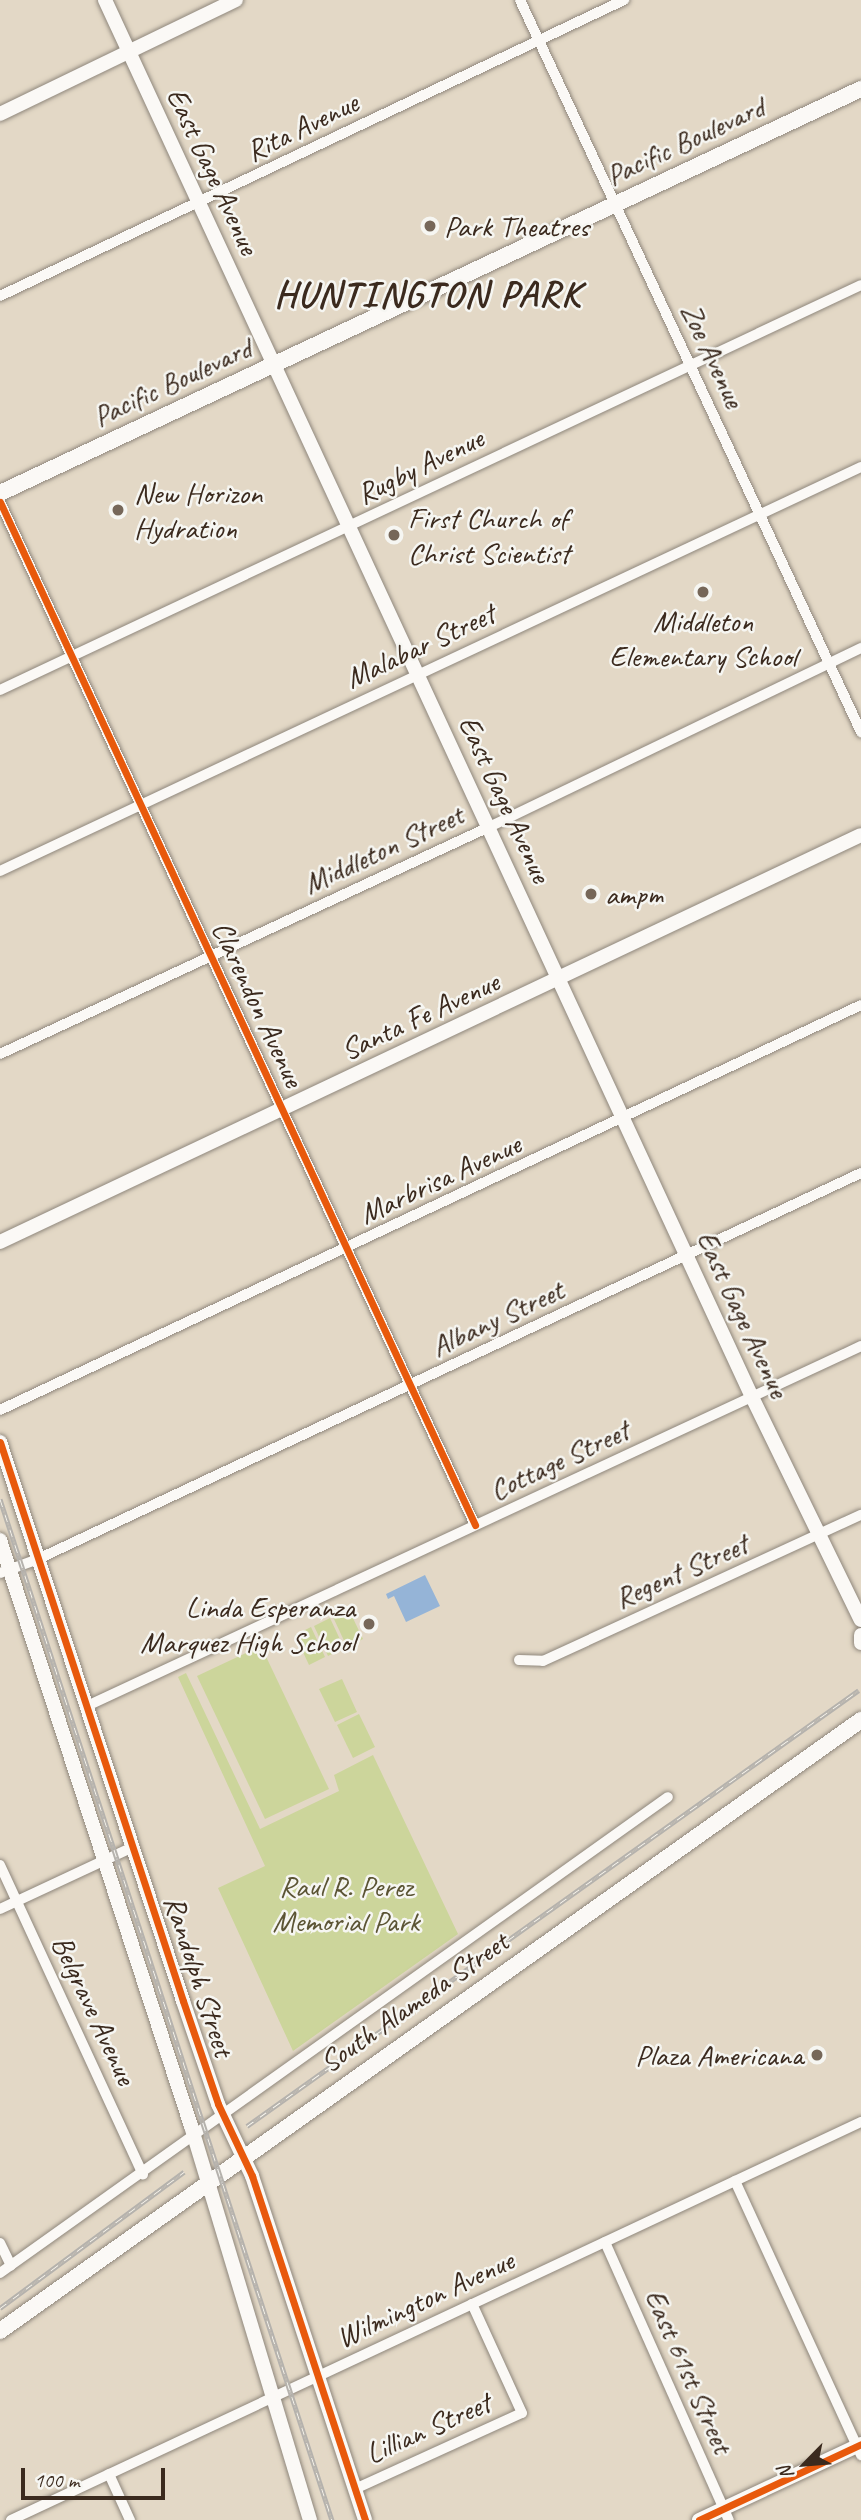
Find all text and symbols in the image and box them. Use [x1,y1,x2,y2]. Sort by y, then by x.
street label: East Gage Avenue [158,81,268,261]
street label: Rita Avenue [240,85,364,169]
street label: Pacific Boulevard [600,88,770,194]
place label: Park Theatres [444,208,590,244]
marker: Park Theatres [422,218,438,234]
district label: HUNTINGTON PARK [278,272,578,316]
street label: Zoe Avenue [673,297,753,413]
street label: Pacific Boulevard [87,329,257,435]
street label: Rugby Avenue [351,420,489,512]
place label: New Horizon Hydration [134,475,262,546]
marker: New Horizon Hydration [108,500,128,520]
place label: First Church of Christ Scientist [408,500,569,570]
marker: First Church of Christ Scientist [386,527,402,543]
marker: Middleton Elementary School [695,584,711,600]
street label: Malabar Street [340,596,500,696]
place label: Middleton Elementary School [609,603,797,674]
street label: East Gage Avenue [450,709,560,889]
street label: Middleton Street [297,796,469,902]
place label: ampm [605,876,663,912]
marker: ampm [583,886,599,902]
street label: Clarendon Avenue [204,915,312,1093]
street label: Santa Fe Avenue [336,964,504,1068]
street label: Marbrisa Avenue [354,1126,526,1232]
street label: East Gage Avenue [688,1224,798,1404]
street label: Albany Street [425,1272,569,1364]
street label: Cottage Street [484,1412,634,1508]
street label: Regent Street [609,1526,753,1616]
place label: Linda Esperanza Marquez High School [142,1589,355,1660]
marker: Linda Esperanza Marquez High School [361,1616,377,1632]
park label: Raul R. Perez Memorial Park [272,1868,420,1938]
street label: Randolph Street [156,1891,242,2061]
street label: South Alameda Street [312,1923,516,2081]
street label: Belgrave Avenue [44,1930,144,2090]
place label: Plaza Americana [634,2037,803,2073]
marker: Plaza Americana [809,2047,825,2063]
street label: Wilmington Avenue [331,2242,519,2356]
street label: East 61st Street [637,2283,741,2459]
street label: Lillian Street [360,2385,496,2471]
north arrow [770,2429,840,2499]
scale bar [24,2454,168,2498]
text: N [773,2462,799,2483]
text: 100 m [34,2467,79,2493]

